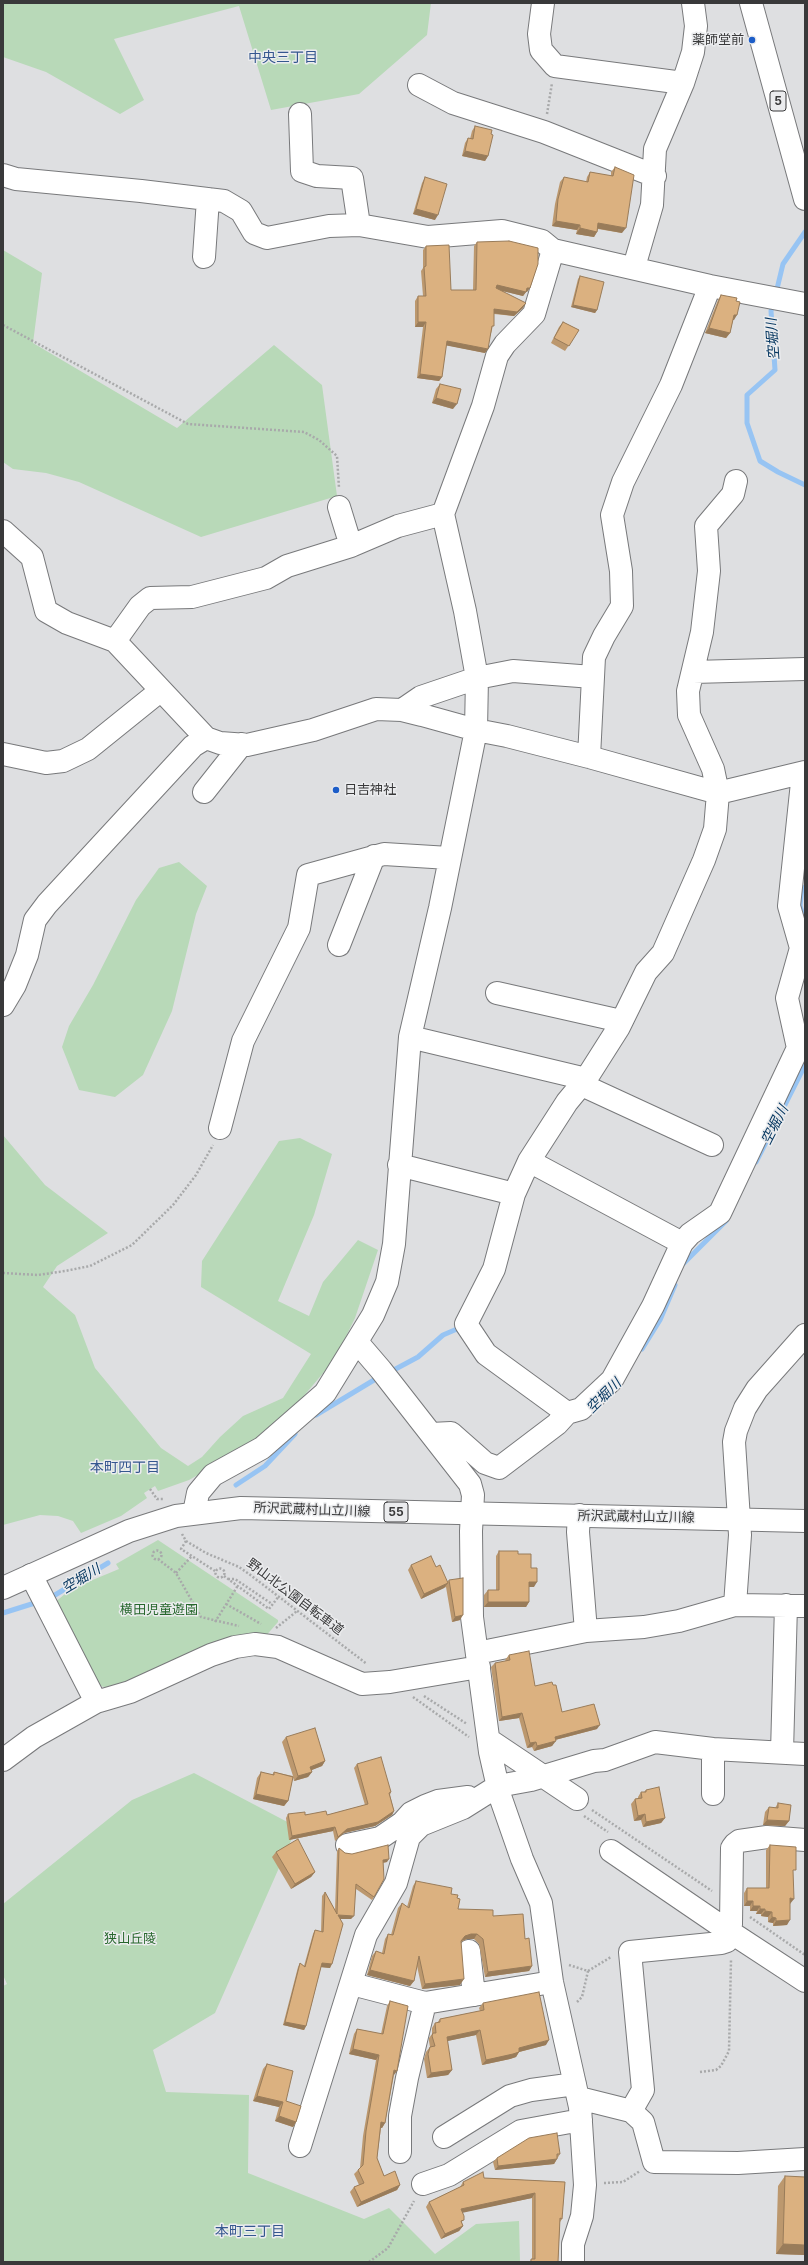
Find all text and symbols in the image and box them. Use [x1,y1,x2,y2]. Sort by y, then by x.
place label: 薬師堂前 [692,32,744,48]
marker: 薬師堂前 [747,35,757,45]
district label: 中央三丁目 [248,50,318,66]
road number: 5 [770,91,786,111]
water label: 空堀川 [763,317,783,361]
place label: 日吉神社 [344,782,396,798]
marker: 日吉神社 [331,785,341,795]
water label: 空堀川 [758,1102,792,1148]
water label: 空堀川 [583,1375,625,1417]
district label: 本町四丁目 [90,1460,160,1476]
street label: 所沢武蔵村山立川線 [253,1500,371,1520]
road number: 55 [384,1502,408,1522]
street label: 所沢武蔵村山立川線 [577,1508,695,1526]
street label: 野山北公園自転車道 [244,1556,346,1638]
water label: 空堀川 [59,1561,103,1597]
park label: 横田児童遊園 [120,1602,198,1618]
park label: 狭山丘陵 [104,1931,156,1947]
district label: 本町三丁目 [215,2224,285,2240]

